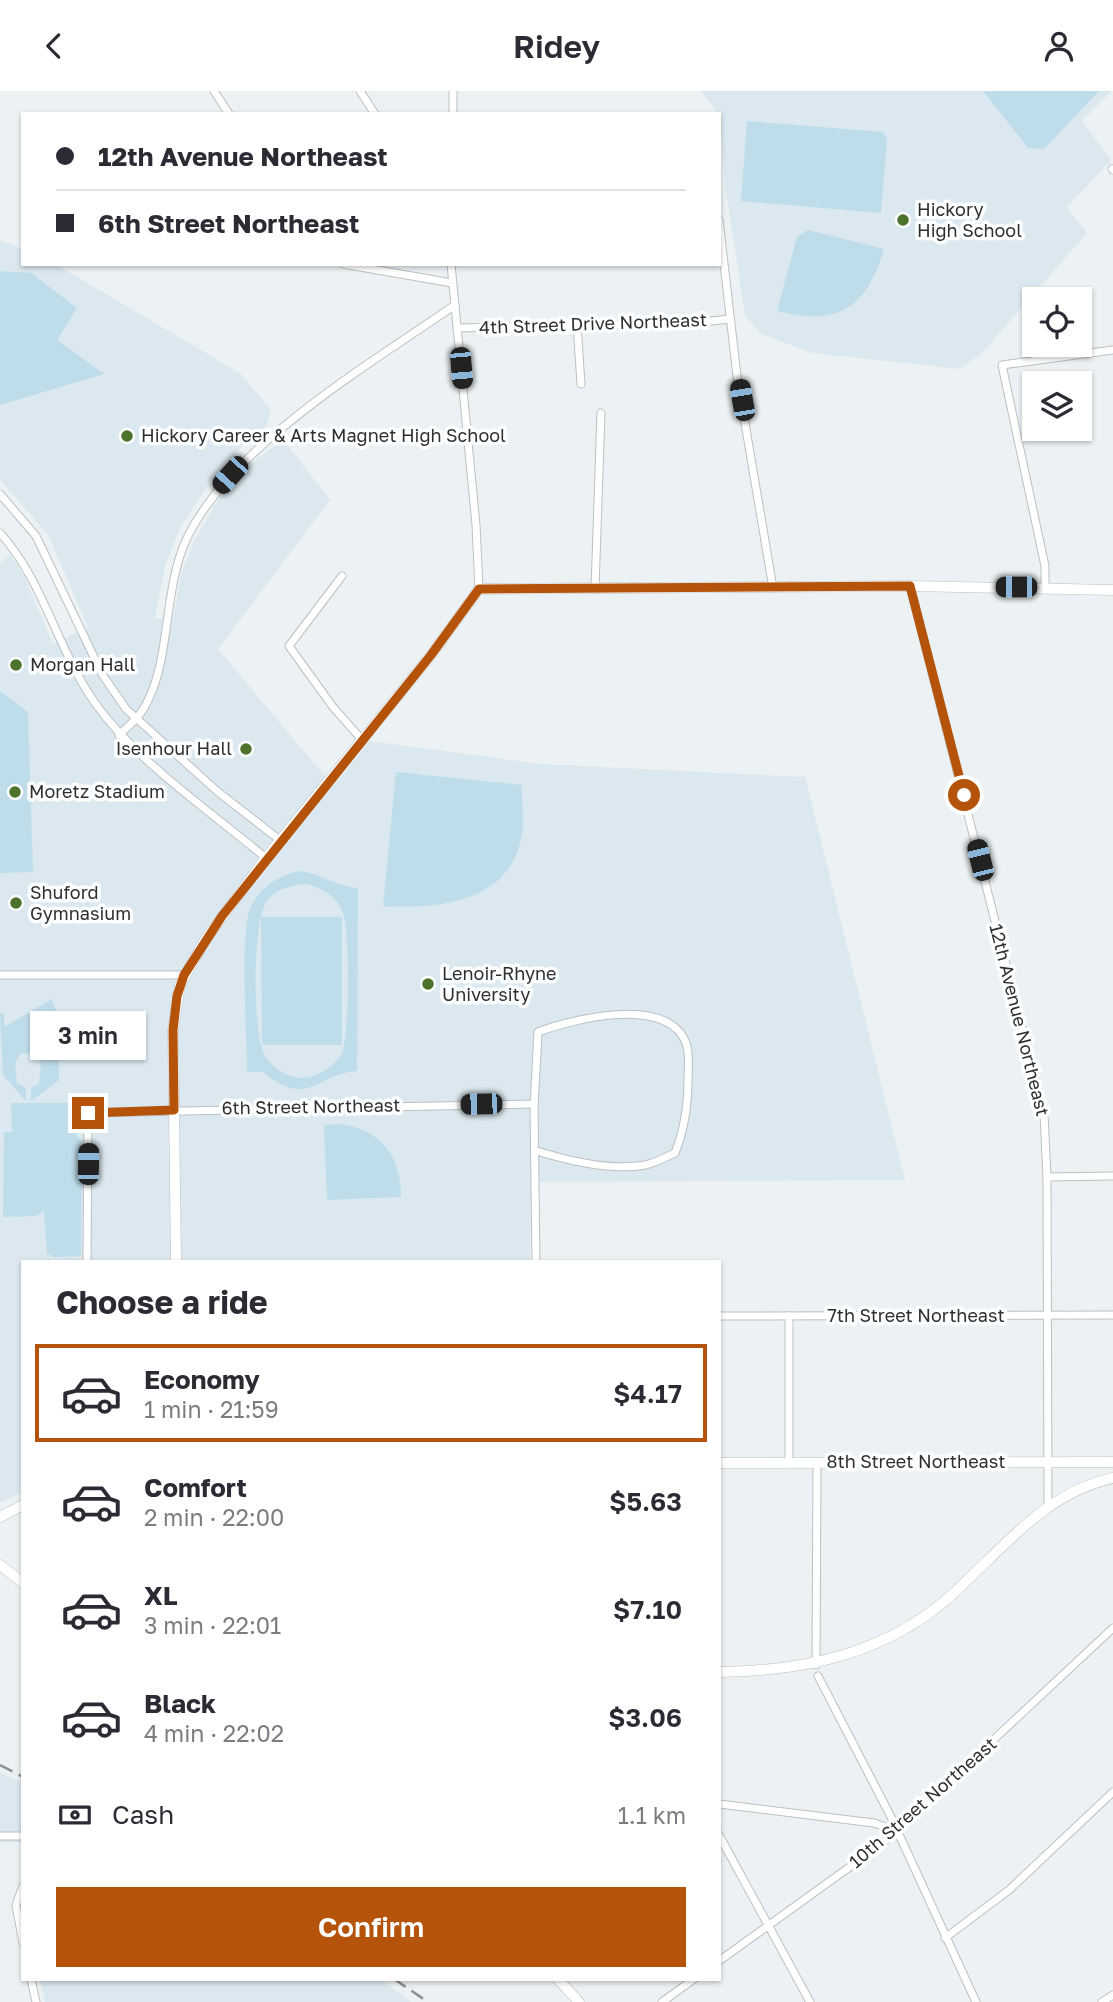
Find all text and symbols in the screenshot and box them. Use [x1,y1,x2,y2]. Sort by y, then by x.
icon: back [35,27,73,65]
text: Ridey [513,27,600,65]
icon: person [1040,27,1078,65]
text: 12th Avenue Northeast [98,141,388,172]
place label: Hickory High School [917,198,1022,241]
text: 6th Street Northeast [98,208,359,239]
marker: Hickory High School [895,212,911,228]
map controls [1022,287,1092,441]
button: locate [1022,287,1092,357]
street label: 4th Street Drive Northeast [479,308,707,338]
car [449,346,474,390]
button: layers [1022,371,1092,441]
car [729,377,756,423]
place label: Hickory Career & Arts Magnet High School [141,424,506,446]
marker: Hickory Career & Arts Magnet High School [119,428,135,444]
car [209,452,252,498]
car [996,577,1038,598]
place label: Morgan Hall [30,653,136,675]
marker: Morgan Hall [8,657,24,673]
place label: Isenhour Hall [116,737,232,759]
marker: Isenhour Hall [238,741,254,757]
route start [948,779,980,811]
place label: Moretz Stadium [29,780,165,802]
marker: Moretz Stadium [7,784,23,800]
car [965,837,996,883]
place label: Shuford Gymnasium [30,881,131,924]
marker: Shuford Gymnasium [8,895,24,911]
street label: 12th Avenue Northeast [985,921,1055,1118]
place label: Lenoir-Rhyne University [442,962,557,1005]
marker: Lenoir-Rhyne University [420,976,436,992]
callout: 3 min [30,1011,146,1061]
text: 3 min [58,1021,118,1049]
street label: 6th Street Northeast [221,1093,401,1119]
car [460,1093,503,1115]
route end [72,1097,104,1129]
car [78,1143,99,1185]
text: Choose a ride [56,1283,268,1321]
street label: 7th Street Northeast [827,1304,1005,1326]
icon: car [60,1362,123,1425]
text: Economy [144,1364,260,1395]
text: $4.17 [613,1378,682,1409]
text: 1 min · 21:59 [144,1395,279,1423]
street label: 8th Street Northeast [826,1450,1006,1472]
icon: car [60,1470,123,1533]
text: Comfort [144,1472,247,1503]
text: $5.63 [609,1486,682,1517]
text: 2 min · 22:00 [144,1503,284,1531]
icon: car [60,1578,123,1641]
text: XL [144,1580,178,1611]
text: $7.10 [613,1594,682,1625]
text: 3 min · 22:01 [144,1611,281,1639]
icon: car [60,1686,123,1749]
text: Black [144,1688,216,1719]
text: $3.06 [608,1702,682,1733]
text: 4 min · 22:02 [144,1719,284,1747]
street label: 10th Street Northeast [844,1732,1000,1872]
icon: cash [56,1796,94,1834]
text: Cash [112,1799,174,1830]
text: 1.1 km [618,1801,686,1829]
button: Confirm [56,1887,686,1967]

